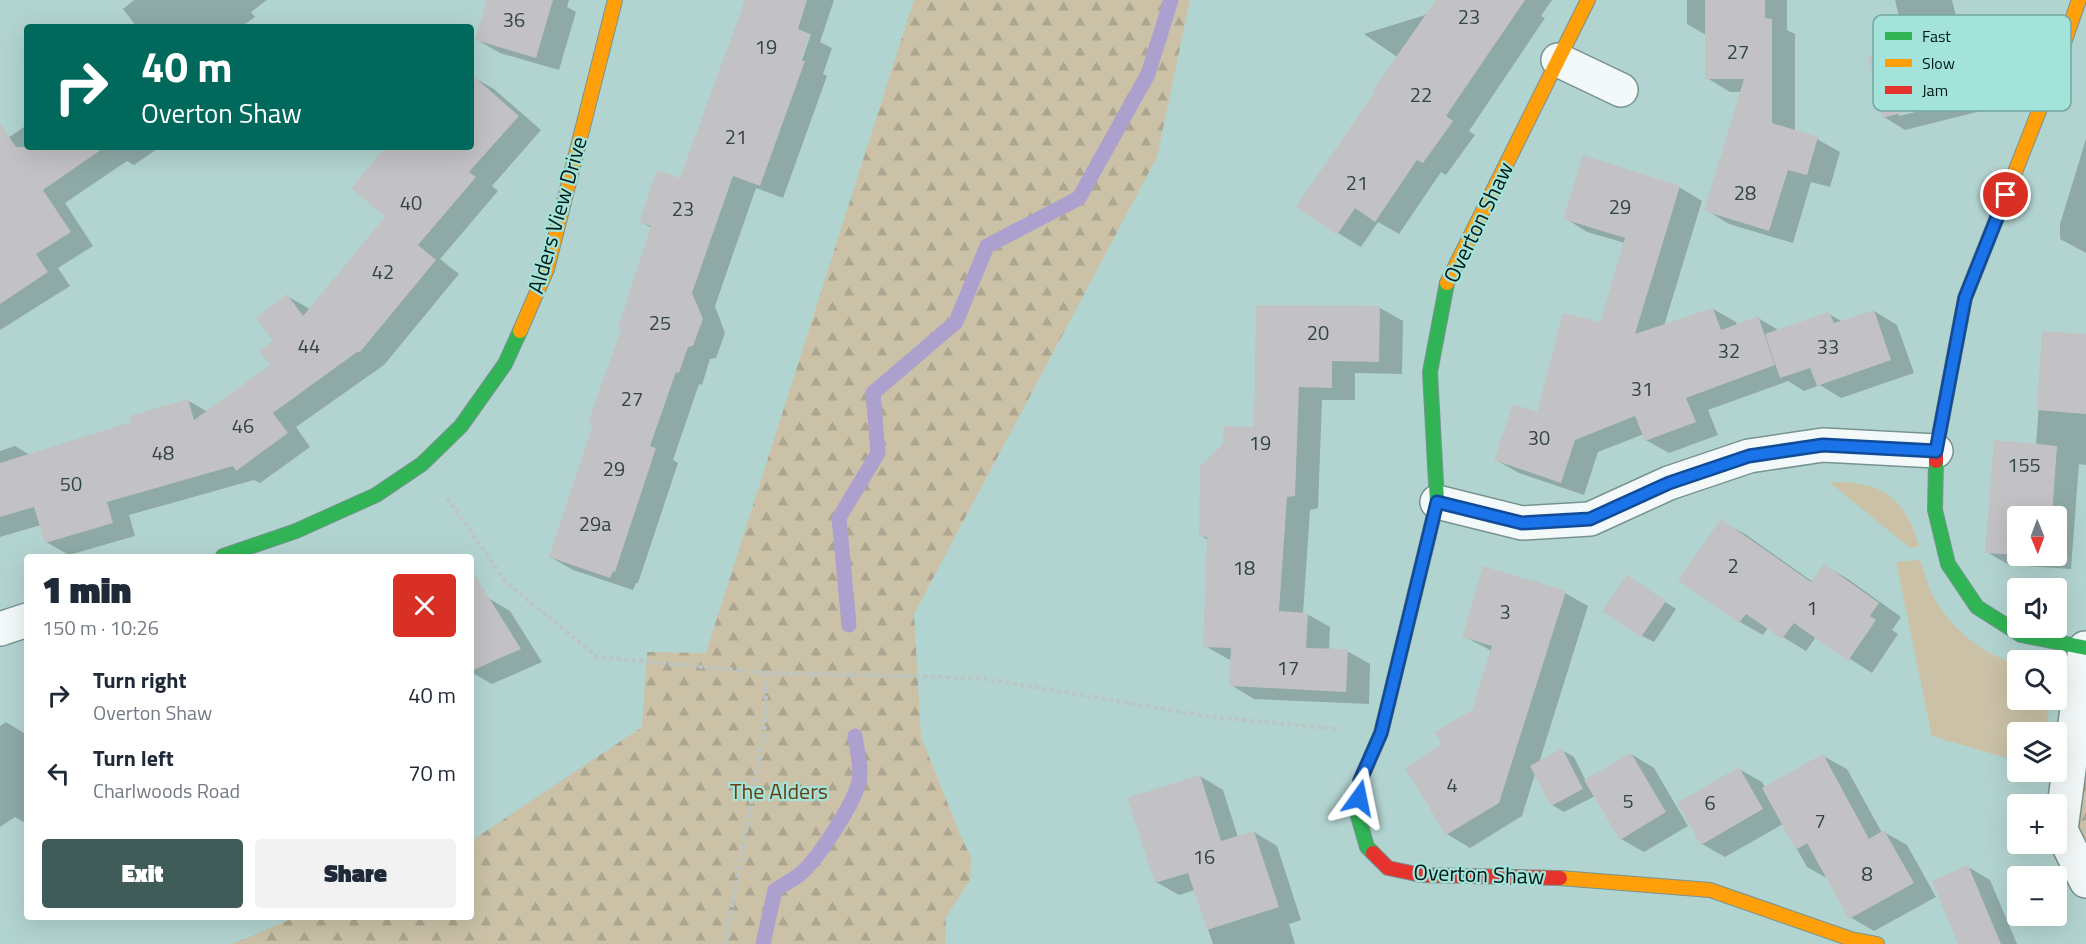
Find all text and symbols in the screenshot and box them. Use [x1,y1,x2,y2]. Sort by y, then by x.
house number: 23 [1458,1,1480,32]
house number: 36 [503,4,525,35]
legend [1873,15,2071,111]
text: Fast [1922,24,1951,48]
house number: 19 [755,31,777,62]
text: 40 m [141,34,233,98]
house number: 27 [1727,36,1749,67]
icon: right [42,48,120,126]
text: Slow [1922,51,1955,75]
text: Jam [1922,78,1948,102]
house number: 22 [1410,79,1432,110]
text: Overton Shaw [141,92,302,133]
house number: 21 [725,121,747,152]
street label: Alders View Drive [518,132,596,298]
street label: Overton Shaw [1434,155,1522,288]
house number: 21 [1346,167,1368,198]
pin [1980,169,2031,220]
house number: 28 [1734,177,1756,208]
icon: arrive [1989,178,2022,211]
house number: 40 [400,187,422,218]
house number: 29 [1609,191,1631,222]
house number: 23 [672,193,694,224]
house number: 42 [372,256,394,287]
house number: 25 [649,307,671,338]
house number: 20 [1307,317,1329,348]
house number: 44 [298,330,320,361]
house number: 33 [1817,331,1839,362]
house number: 32 [1718,335,1740,366]
house number: 31 [1631,373,1653,404]
house number: 27 [621,383,643,414]
house number: 46 [232,410,254,441]
house number: 30 [1528,422,1550,453]
house number: 19 [1249,427,1271,458]
house number: 48 [152,437,174,468]
house number: 155 [2007,449,2041,480]
house number: 29 [603,453,625,484]
house number: 50 [60,468,82,499]
north arrow [2007,506,2067,566]
map controls [2007,506,2067,926]
house number: 29a [579,508,611,539]
house number: 2 [1727,550,1739,581]
house number: 18 [1233,552,1255,583]
text: 1 min [42,562,131,617]
button: close [393,574,456,637]
button: sound [2007,578,2067,638]
house number: 1 [1806,592,1818,623]
house number: 3 [1499,596,1511,627]
text: 150 m · 10:26 [42,612,159,643]
button: search [2007,650,2067,710]
house number: 17 [1277,652,1299,683]
text: Turn right [93,663,187,697]
text: 40 m [408,678,456,712]
icon: right [42,679,75,712]
text: Overton Shaw [93,697,212,728]
button: layers [2007,722,2067,782]
text: Turn left [93,741,174,775]
text: 70 m [408,756,456,790]
icon: left [42,757,75,790]
position arrow [1327,766,1391,830]
house number: 4 [1446,769,1458,800]
park label: The Alders [730,774,828,808]
text: Charlwoods Road [93,775,240,806]
house number: 5 [1622,785,1634,816]
house number: 6 [1704,787,1716,818]
button: + [2007,794,2067,854]
house number: 7 [1814,805,1826,836]
button: Exit [42,839,243,908]
button: Share [255,839,456,908]
house number: 16 [1193,841,1215,872]
street label: Overton Shaw [1413,855,1545,893]
house number: 8 [1861,858,1873,889]
button: − [2007,866,2067,926]

